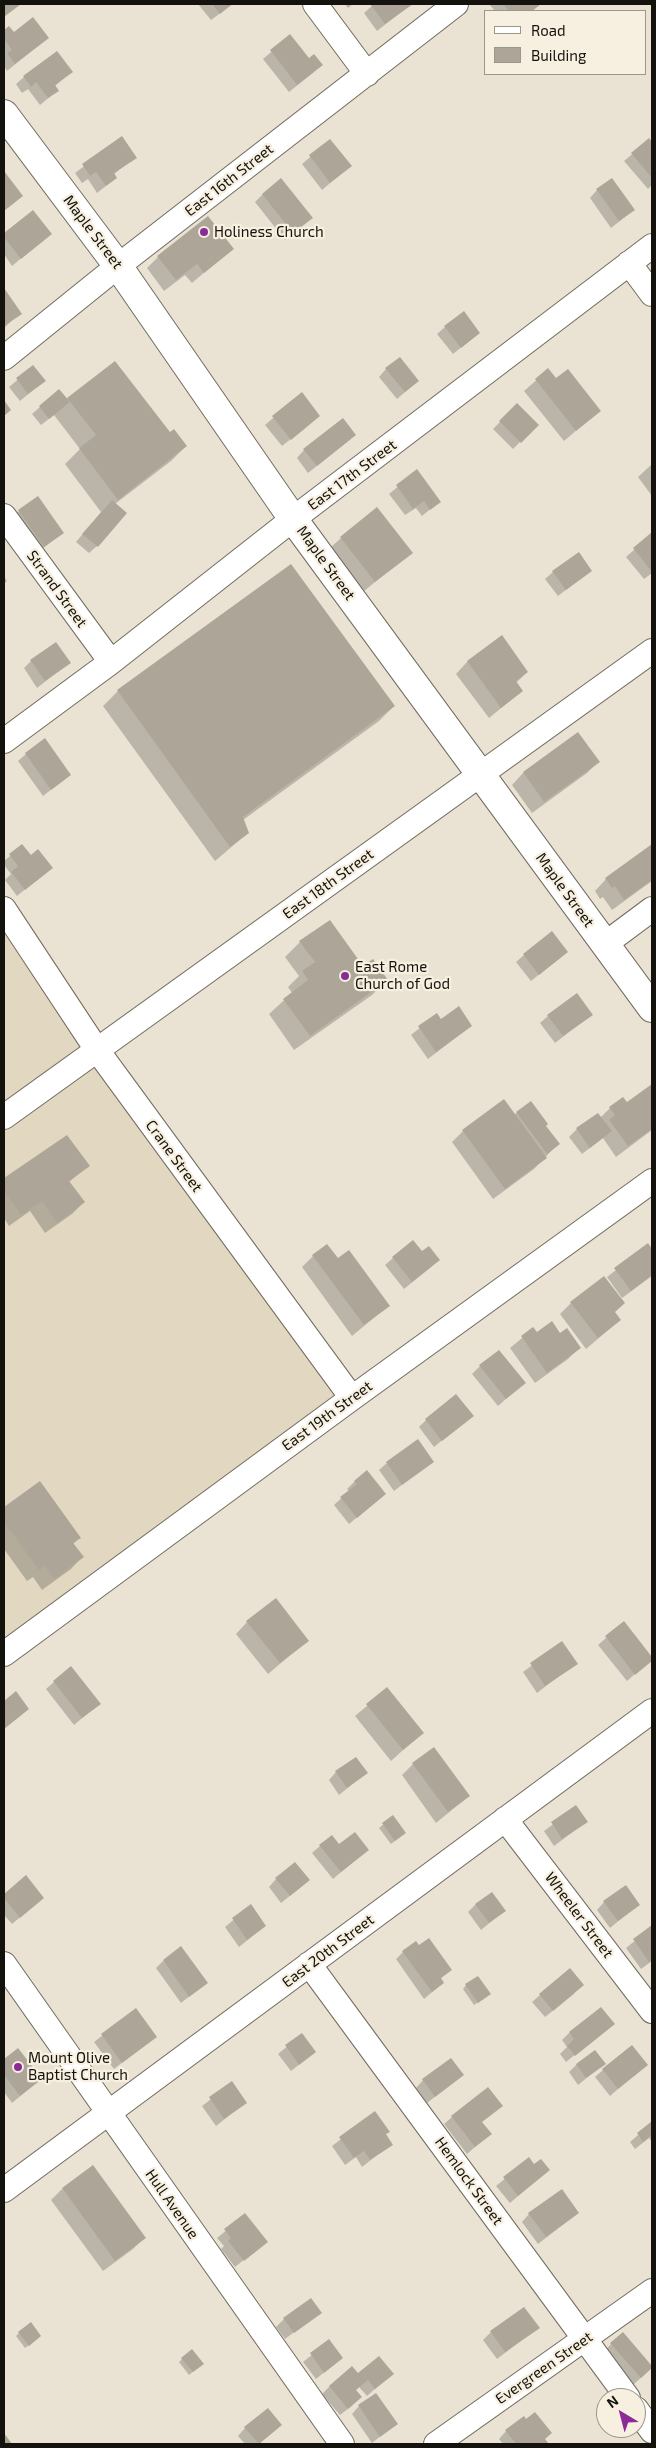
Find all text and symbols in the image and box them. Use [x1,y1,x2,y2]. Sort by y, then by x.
legend [483,10,646,75]
text: Road [531,21,566,39]
text: Building [531,46,586,64]
street label: East 16th Street [181,140,277,220]
street label: Maple Street [59,192,127,272]
place label: Holiness Church [214,223,324,241]
marker: Holiness Church [198,226,210,238]
street label: East 17th Street [304,436,400,514]
street label: Maple Street [293,522,359,604]
street label: Strand Street [23,547,91,631]
street label: East 18th Street [279,845,377,923]
street label: Maple Street [532,849,598,931]
place label: East Rome Church of God [355,958,450,993]
marker: East Rome Church of God [339,970,351,982]
street label: Crane Street [142,1116,206,1196]
street label: East 19th Street [278,1377,376,1455]
street label: Wheeler Street [541,1869,617,1961]
street label: East 20th Street [279,1911,377,1991]
place label: Mount Olive Baptist Church [28,2049,128,2084]
marker: Mount Olive Baptist Church [12,2061,24,2073]
street label: Hemlock Street [431,2134,507,2228]
street label: Hull Avenue [141,2166,203,2242]
street label: Evergreen Street [492,2328,596,2408]
north arrow [596,2388,646,2438]
text: N [603,2392,621,2411]

